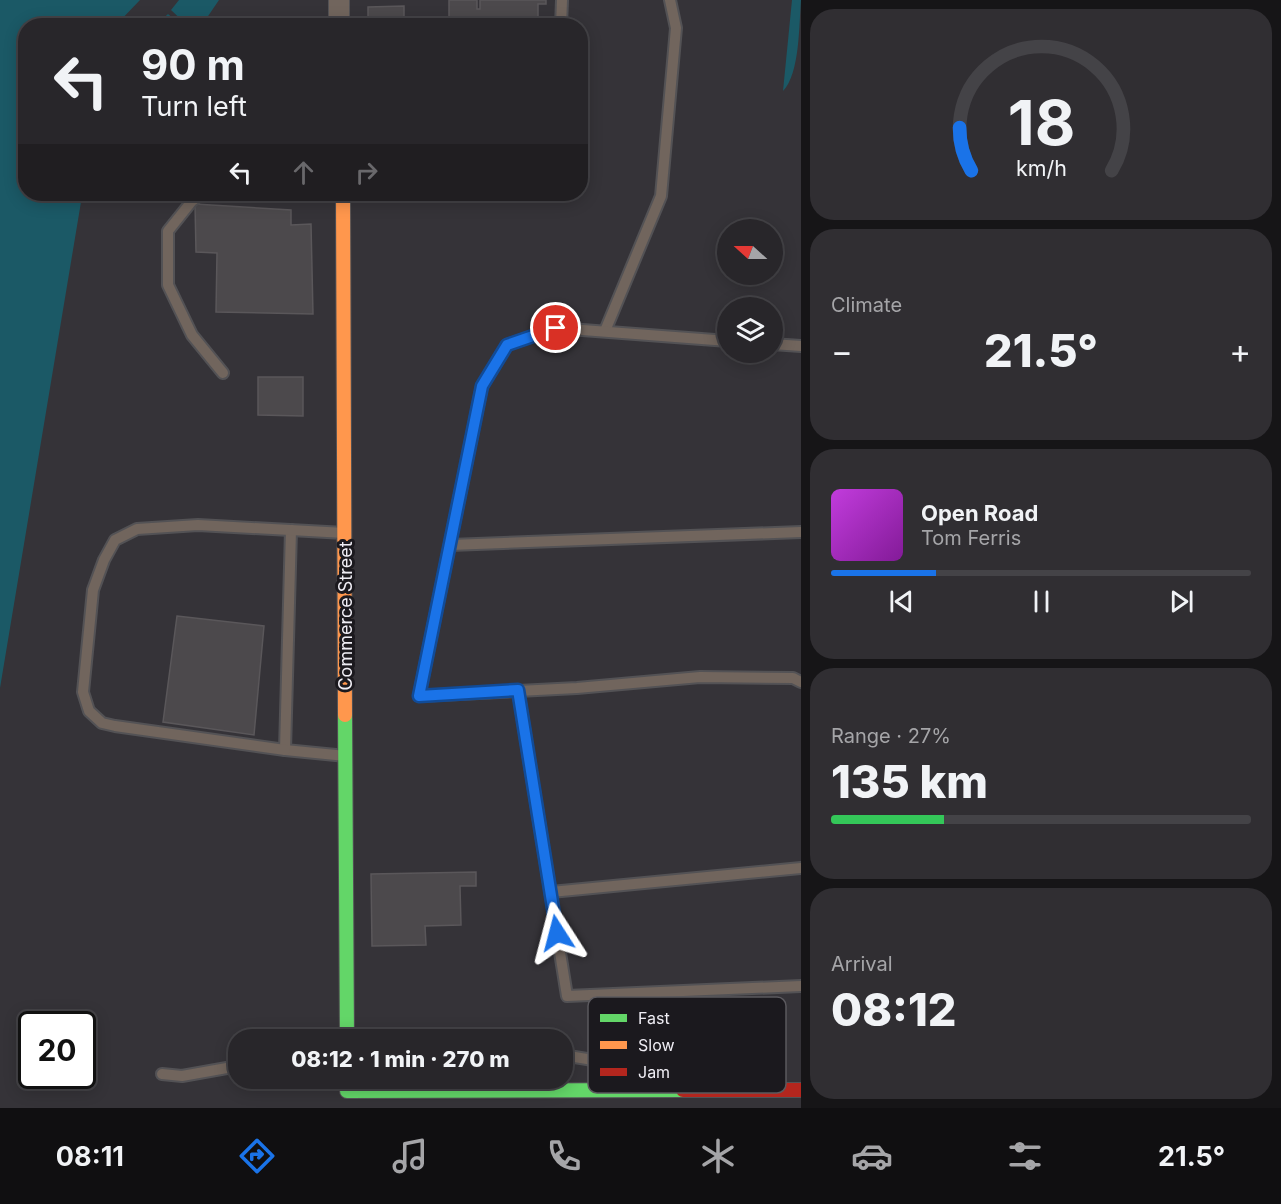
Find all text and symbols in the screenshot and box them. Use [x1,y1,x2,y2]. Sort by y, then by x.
text: 90 m [141,39,245,90]
icon: left [42,42,120,120]
text: 18 [1007,86,1075,161]
text: Turn left [141,90,247,123]
icon: left [224,156,257,189]
icon: ahead [287,156,320,189]
icon: right [350,156,383,189]
text: km/h [1016,156,1066,182]
north arrow [717,219,783,285]
map controls [717,219,783,363]
text: Climate [831,293,902,317]
button: layers [717,297,783,363]
pin [530,302,581,353]
icon: arrive [539,311,572,344]
text: 21.5° [984,323,1098,378]
text: − [831,331,853,371]
text: + [1229,331,1251,371]
text: Open Road [921,500,1038,526]
text: Tom Ferris [921,526,1021,550]
street label: Commerce Street [335,541,356,691]
icon: previous [885,585,918,618]
icon: pause [1025,585,1058,618]
icon: next [1165,585,1198,618]
text: Range · 27% [831,724,951,748]
text: 135 km [831,754,988,809]
position arrow [525,901,589,965]
text: Arrival [831,952,893,976]
text: 08:12 [831,982,956,1037]
legend [588,997,786,1093]
text: Fast [638,1008,670,1028]
speed limit sign: 20 [18,1011,96,1089]
text: Slow [638,1035,675,1055]
text: 08:12 · 1 min · 270 m [291,1046,510,1072]
text: Jam [638,1062,670,1082]
icon: directions [236,1135,278,1177]
icon: music [389,1135,431,1177]
icon: phone [543,1135,585,1177]
icon: climate [697,1135,739,1177]
icon: car [851,1135,893,1177]
icon: filters [1004,1135,1046,1177]
text: 08:11 [56,1140,124,1173]
text: 21.5° [1158,1140,1225,1173]

